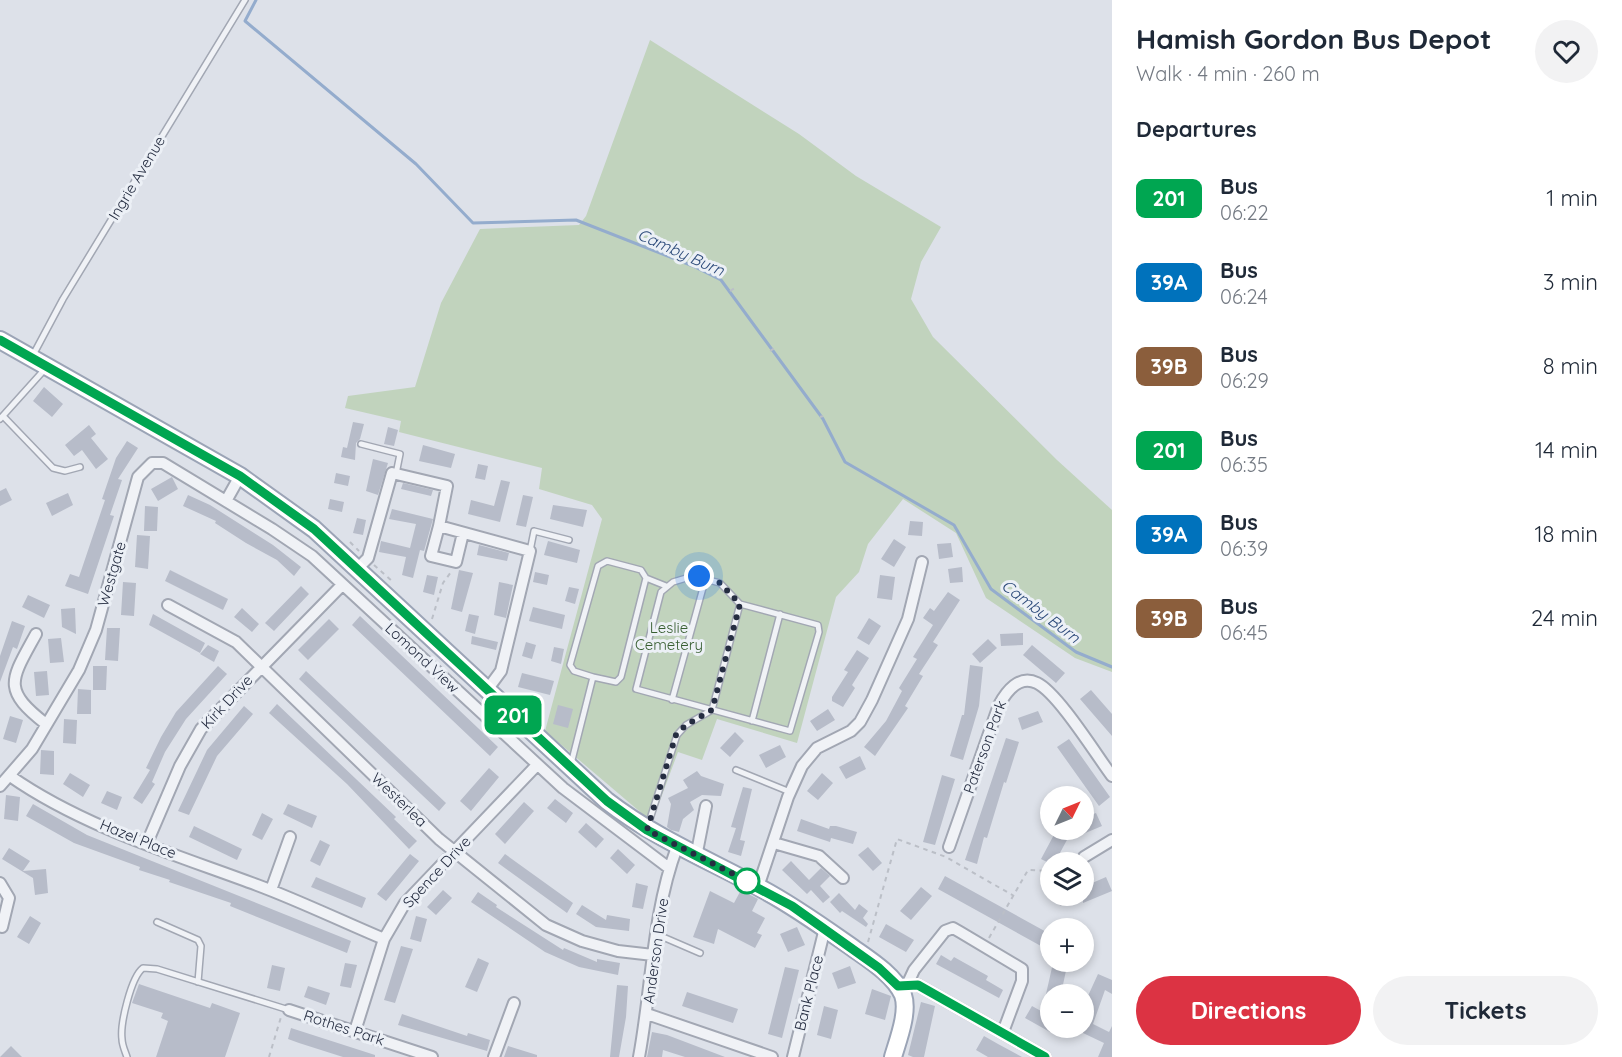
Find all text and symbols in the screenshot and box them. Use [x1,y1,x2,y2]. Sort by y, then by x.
button: heart [1535,20,1598,83]
text: Hamish Gordon Bus Depot [1136,21,1491,56]
text: Walk · 4 min · 260 m [1136,61,1320,86]
text: Departures [1136,115,1257,143]
street label: Ingrie Avenue [104,132,169,223]
text: Bus [1220,172,1258,200]
text: 1 min [1546,184,1598,212]
text: 201 [1152,185,1186,211]
text: 06:22 [1220,200,1269,225]
water label: Camby Burn [635,224,728,280]
text: Bus [1220,256,1258,284]
text: 3 min [1543,268,1598,296]
text: 39A [1151,269,1187,295]
text: 06:24 [1220,284,1268,309]
text: Bus [1220,340,1258,368]
text: 8 min [1543,352,1598,380]
text: 39B [1151,353,1187,379]
text: 06:29 [1220,368,1269,393]
text: Bus [1220,424,1258,452]
text: 14 min [1535,436,1598,464]
text: 201 [1152,437,1186,463]
text: 06:35 [1220,452,1268,477]
text: Bus [1220,508,1258,536]
text: 18 min [1534,520,1598,548]
text: 39A [1151,521,1187,547]
text: 06:39 [1220,536,1268,561]
street label: Westgate [93,539,130,609]
your location [684,561,714,591]
water label: Camby Burn [998,575,1085,647]
text: Bus [1220,592,1258,620]
text: 24 min [1531,604,1598,632]
text: 39B [1151,605,1187,631]
street label: Lomond View [381,618,463,697]
park label: Leslie Cemetery [635,618,703,654]
text: 06:45 [1220,620,1268,645]
street label: Kirk Drive [197,671,257,733]
line badge: 201 [478,696,548,734]
street label: Paterson Park [959,698,1010,796]
text: 201 [496,702,530,728]
street label: Westerlea [368,769,431,831]
north arrow [1040,786,1094,840]
map controls [1040,786,1094,1038]
street label: Hazel Place [97,815,179,862]
street label: Spence Drive [399,832,475,911]
button: layers [1040,852,1094,906]
unlabelled marker [734,868,760,894]
street label: Anderson Drive [639,897,672,1005]
button: + [1040,918,1094,972]
street label: Bank Place [790,953,827,1033]
button: Directions [1136,976,1361,1045]
button: Tickets [1373,976,1598,1045]
button: − [1040,984,1094,1038]
street label: Rothes Park [301,1006,387,1050]

